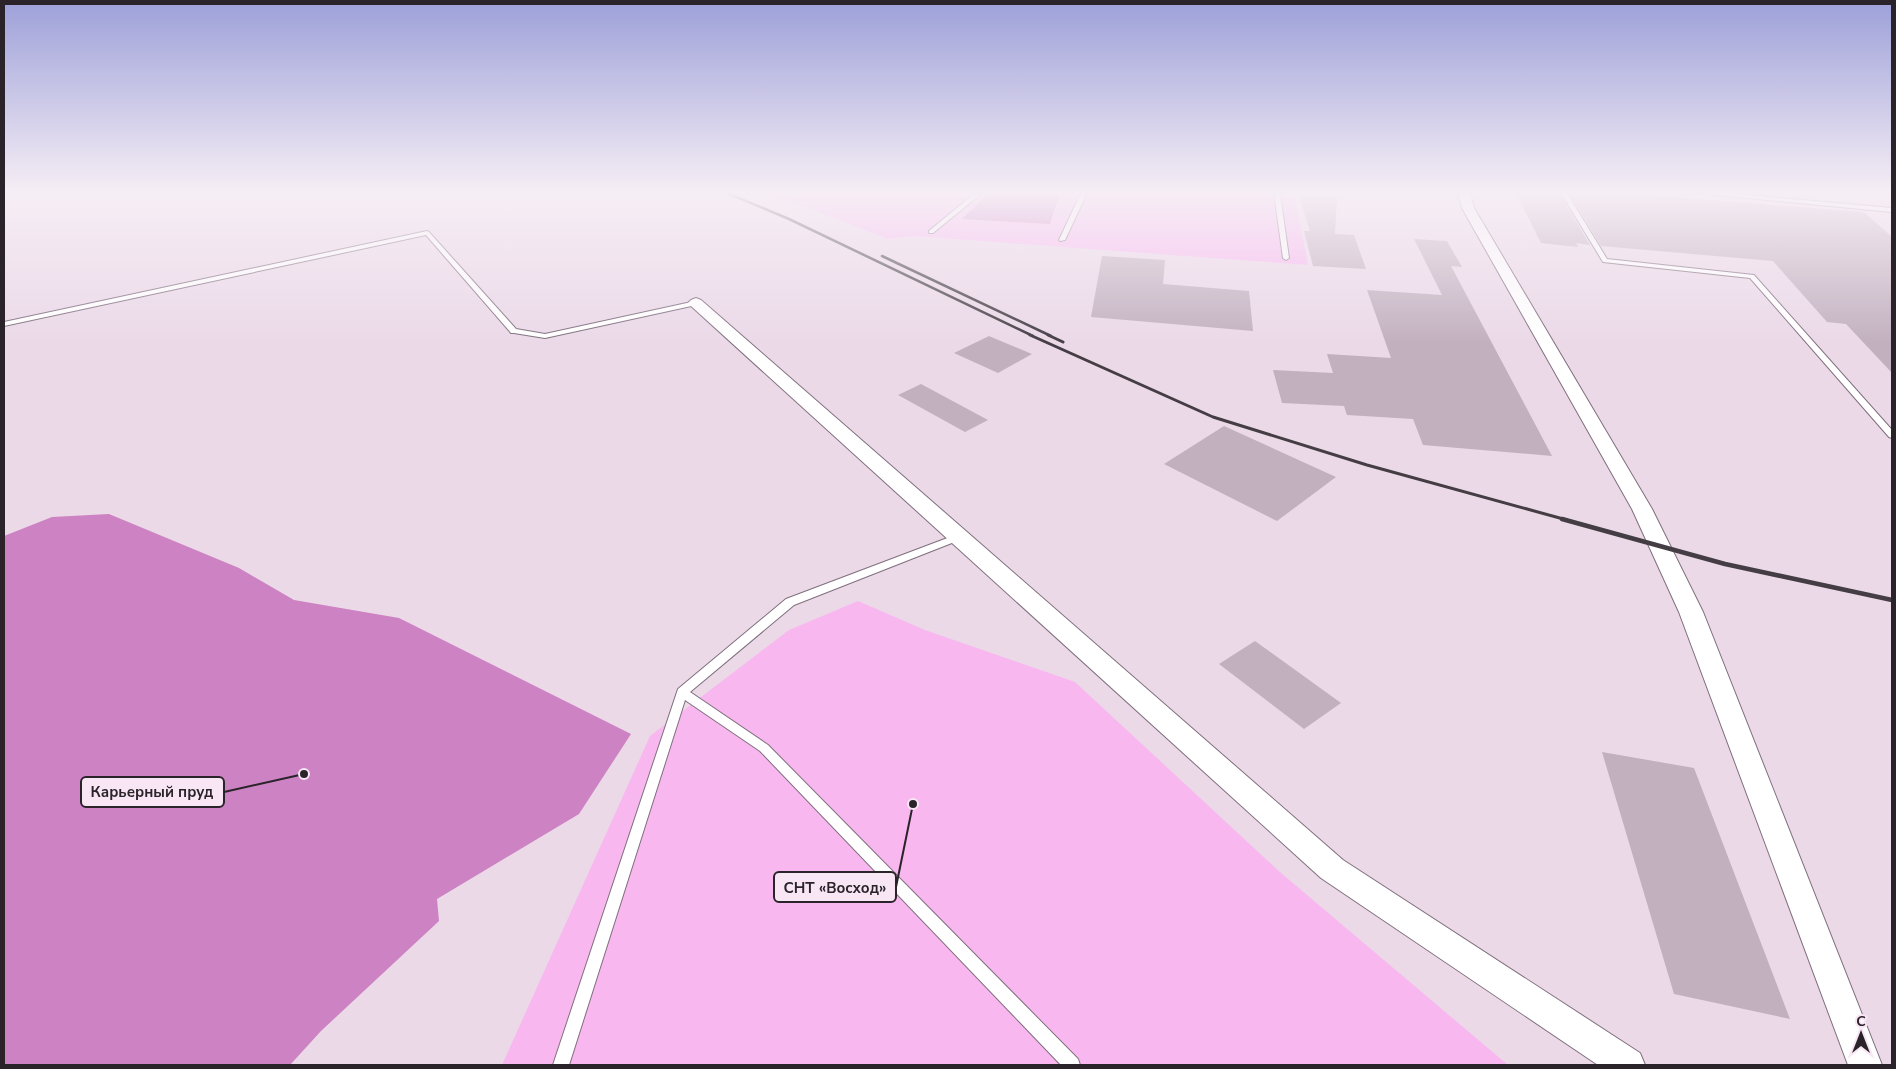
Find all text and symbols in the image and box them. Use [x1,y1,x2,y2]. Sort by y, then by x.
callout: Карьерный пруд [81,777,224,807]
text: Карьерный пруд [91,782,213,802]
callout: СНТ «Восход» [774,872,896,902]
text: СНТ «Восход» [784,878,886,898]
north arrow [1836,1009,1886,1059]
text: С [1856,1012,1866,1031]

